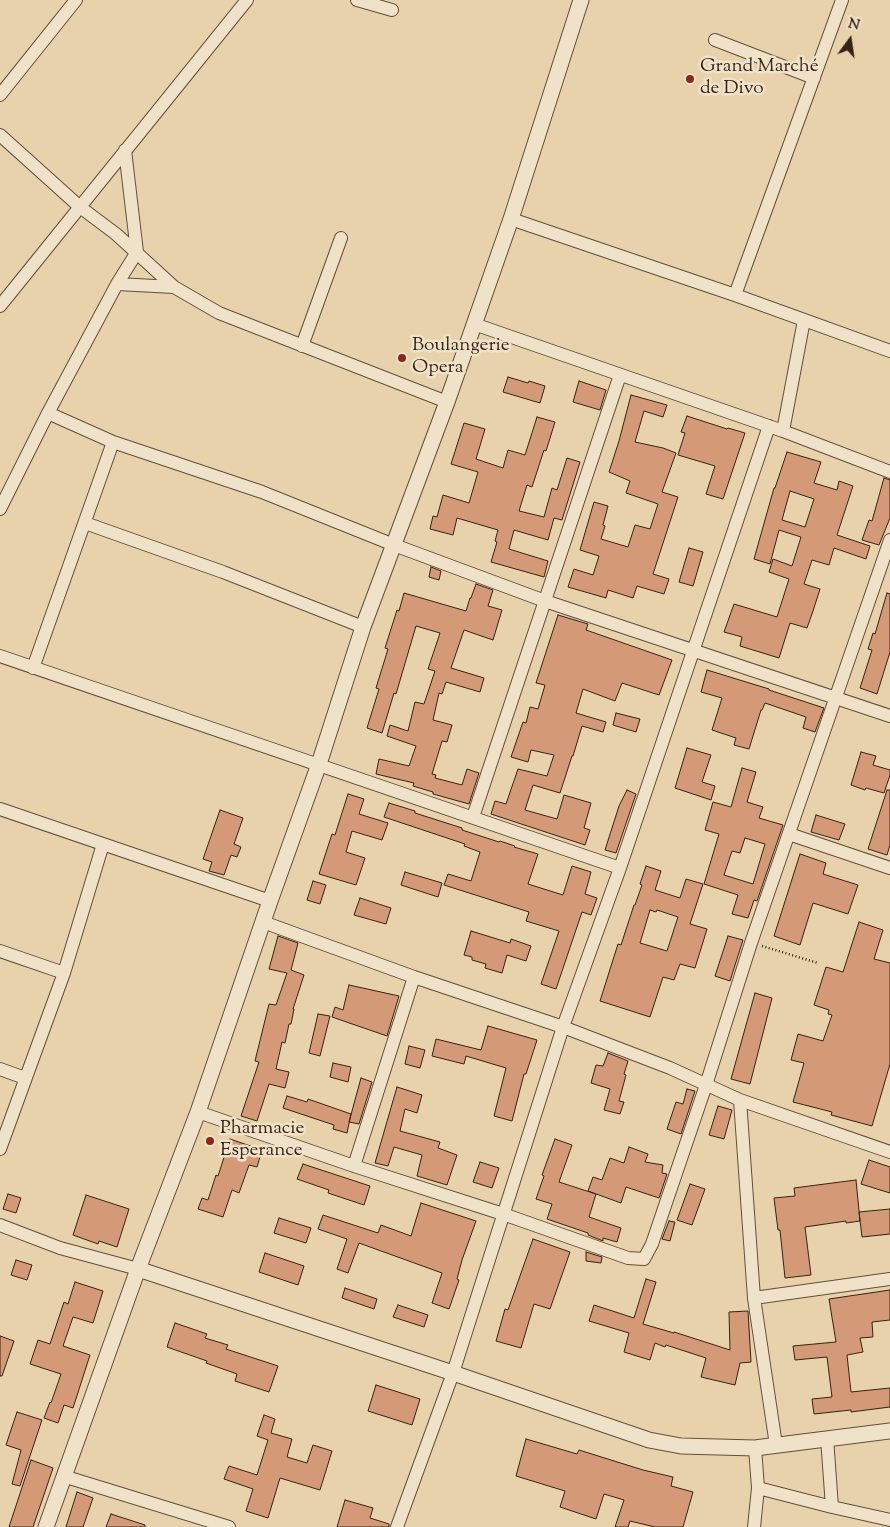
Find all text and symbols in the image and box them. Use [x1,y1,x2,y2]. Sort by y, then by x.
text: N [846,14,861,37]
north arrow [825,15,875,65]
place label: Grand Marché de Divo [700,57,819,101]
marker: Grand Marché de Divo [684,73,696,85]
place label: Boulangerie Opera [412,336,510,380]
marker: Boulangerie Opera [396,352,408,364]
place label: Pharmacie Esperance [220,1119,304,1163]
marker: Pharmacie Esperance [204,1135,216,1147]

